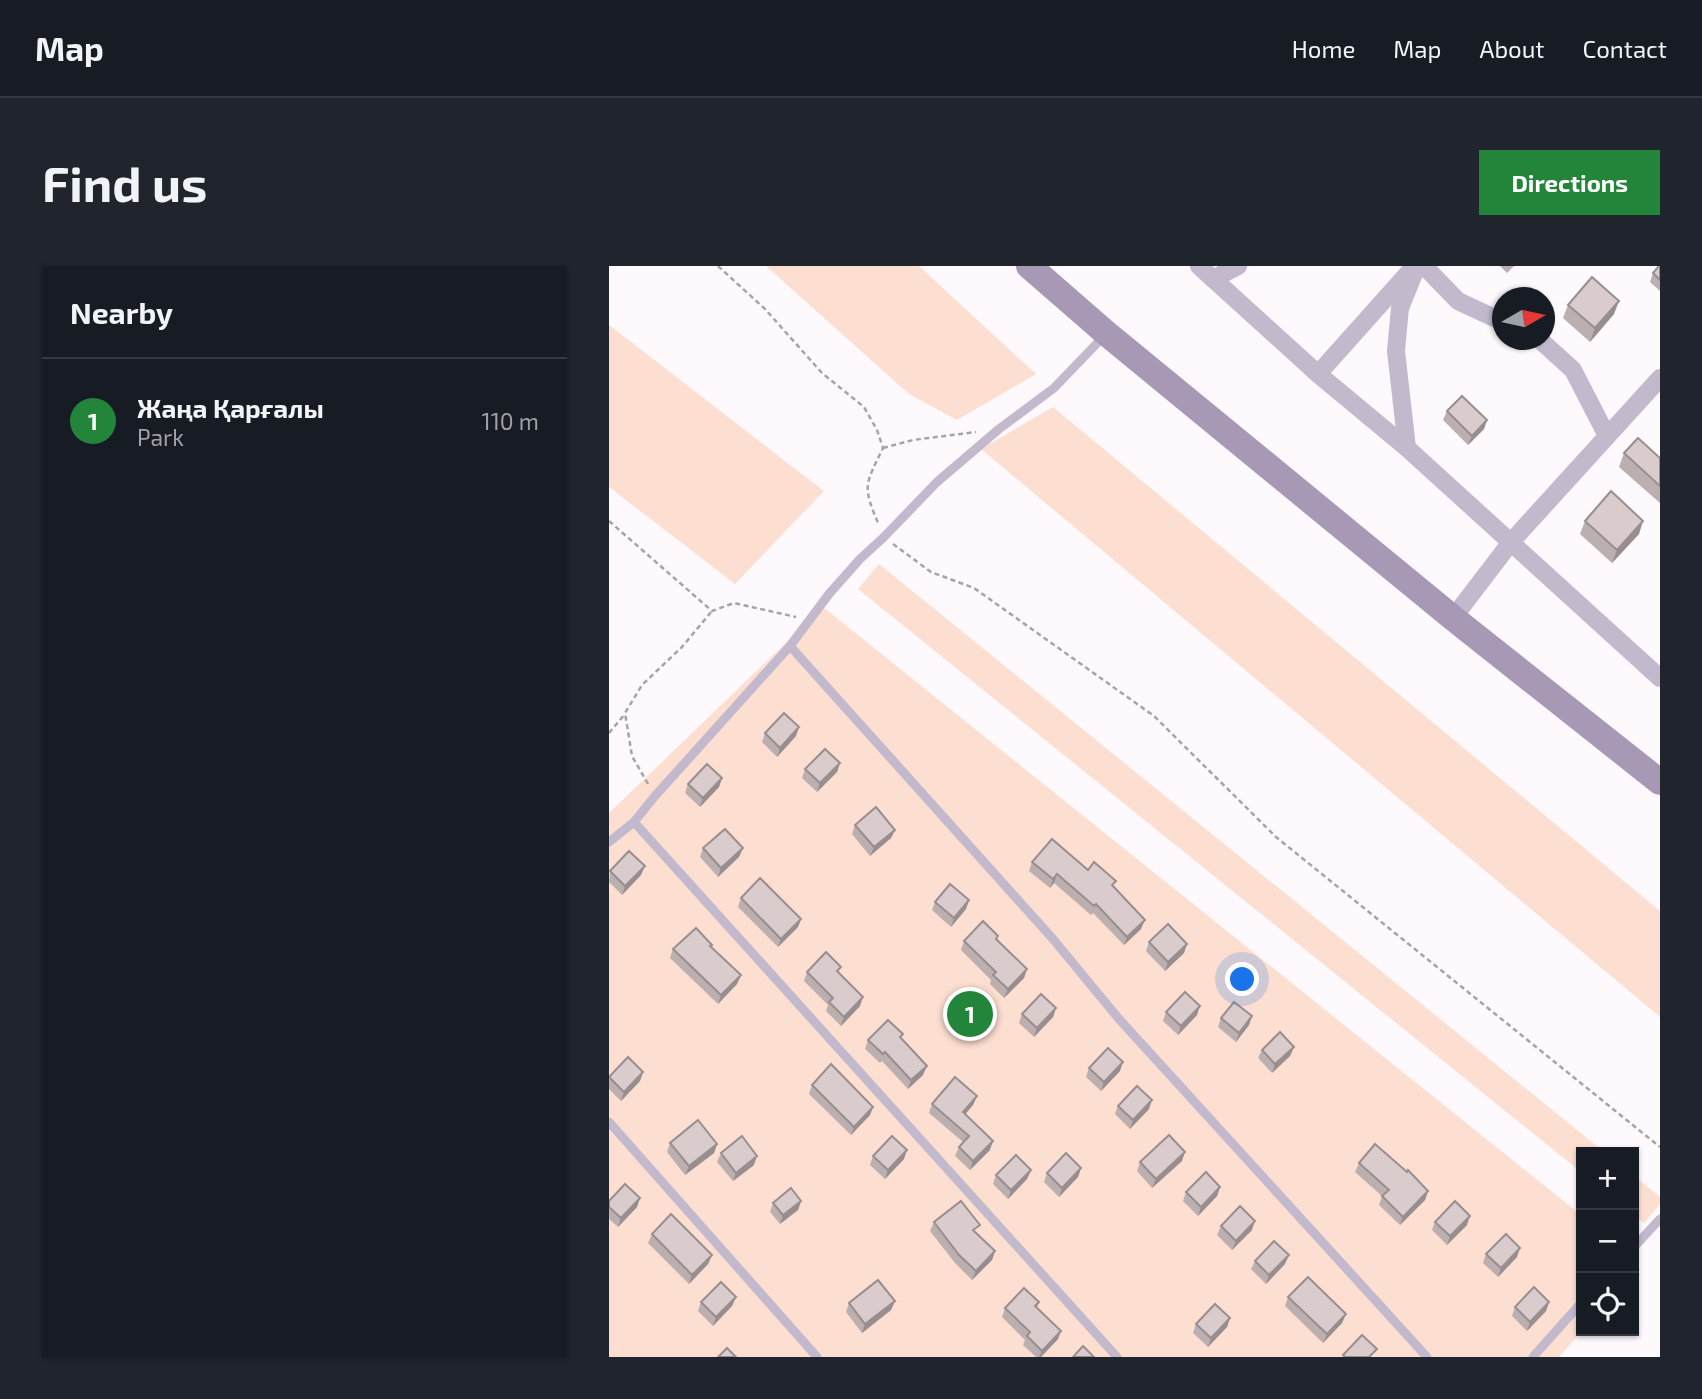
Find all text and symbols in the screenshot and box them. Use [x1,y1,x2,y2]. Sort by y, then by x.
text: Map [35,28,104,68]
text: Home [1292,34,1355,63]
text: Map [1393,34,1441,63]
text: About [1479,34,1545,63]
text: Contact [1583,34,1667,63]
button: Directions [1479,150,1660,215]
text: Find us [42,153,207,212]
north arrow [1492,287,1555,350]
text: Nearby [70,294,173,330]
text: Жаңа Қарғалы [137,392,324,423]
text: 1 [88,407,98,435]
text: 110 m [482,407,539,435]
text: Park [137,423,184,451]
your location [1225,962,1259,996]
pin: 1 [947,988,993,1040]
map controls [1576,1147,1639,1336]
button: + [1576,1147,1639,1210]
button: − [1576,1210,1639,1273]
button: locate [1576,1273,1639,1336]

